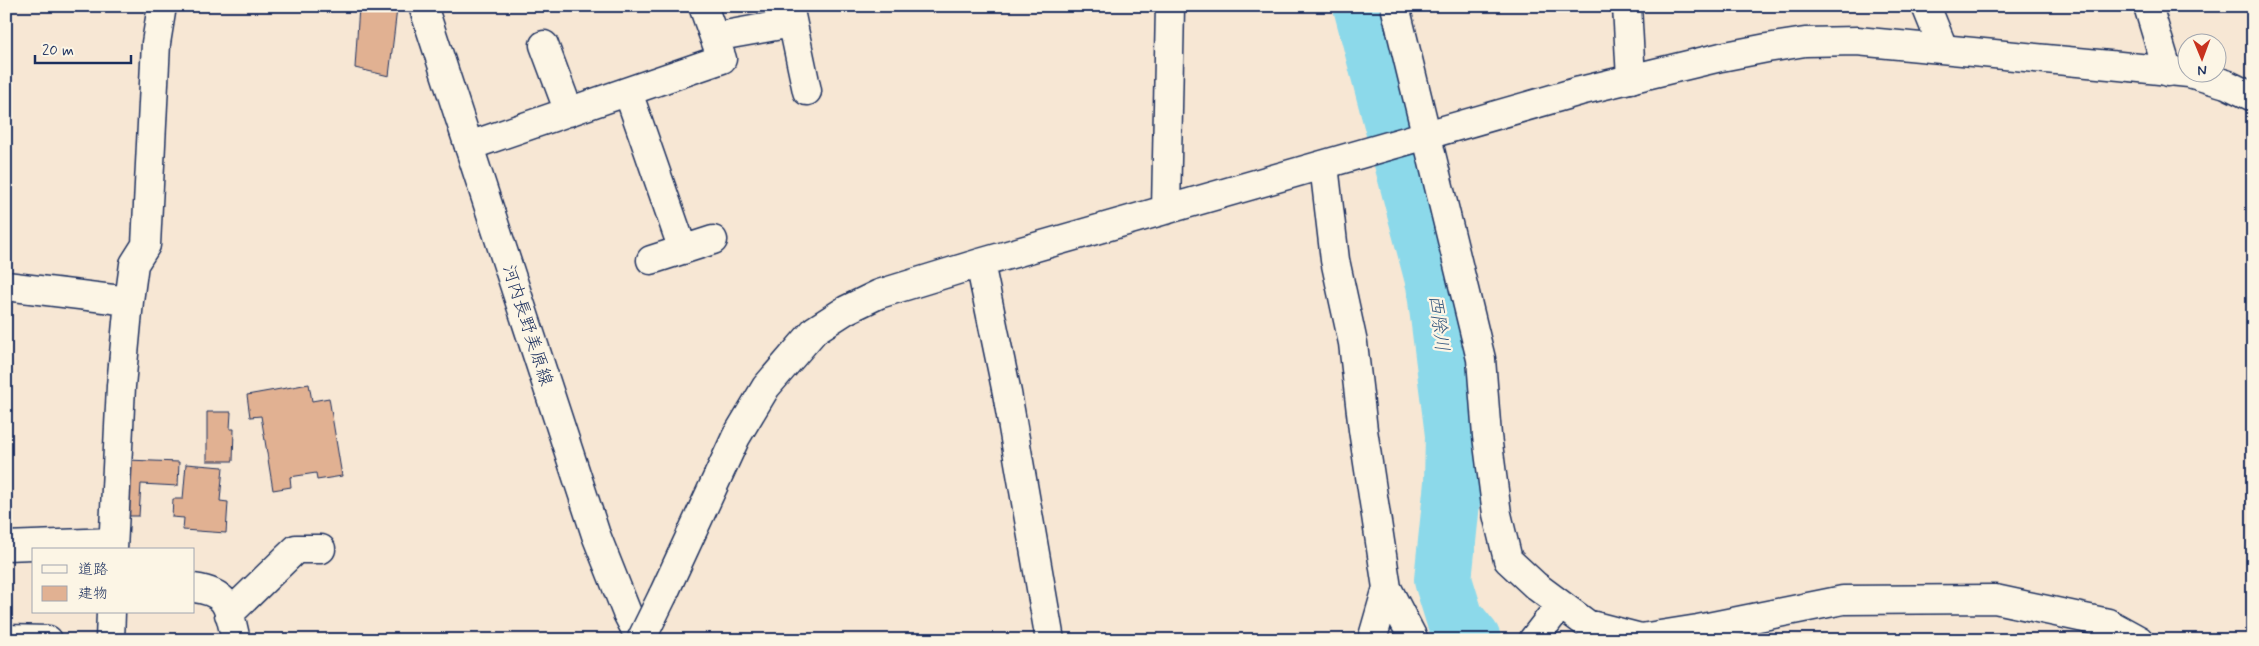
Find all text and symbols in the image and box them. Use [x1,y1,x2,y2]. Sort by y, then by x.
scale bar [35,32,131,64]
north arrow [2176,32,2226,82]
text: 20 m [42,41,74,61]
text: N [2197,61,2207,79]
street label: 河内長野美原線 [496,262,558,389]
water label: 西除川 [1423,293,1454,353]
legend [32,548,195,614]
text: 道路 [78,560,108,580]
text: 建物 [78,584,108,604]

